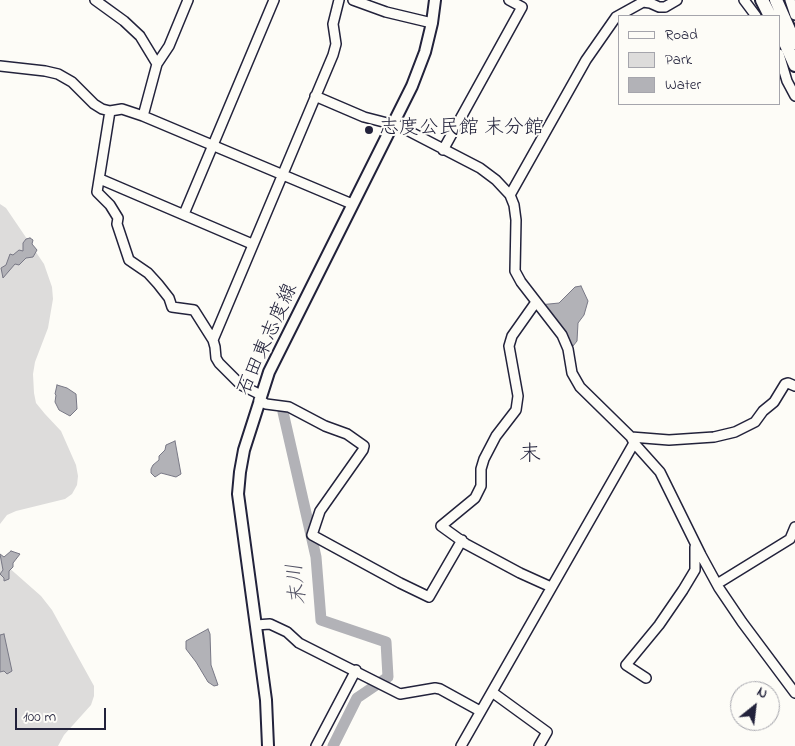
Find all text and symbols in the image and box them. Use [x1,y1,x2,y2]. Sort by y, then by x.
legend [618,15,780,105]
text: Road [665,24,698,46]
text: Park [665,49,692,71]
text: Water [665,74,701,96]
place label: 志度公民館 末分館 [379,118,544,142]
marker: 志度公民館 末分館 [363,124,375,136]
street label: 石田東志度線 [234,280,304,400]
district label: 末 [519,443,541,469]
water label: 末川 [284,562,314,606]
north arrow [730,681,780,731]
text: N [753,682,771,705]
scale bar [18,698,109,730]
text: 100 m [23,706,56,728]

